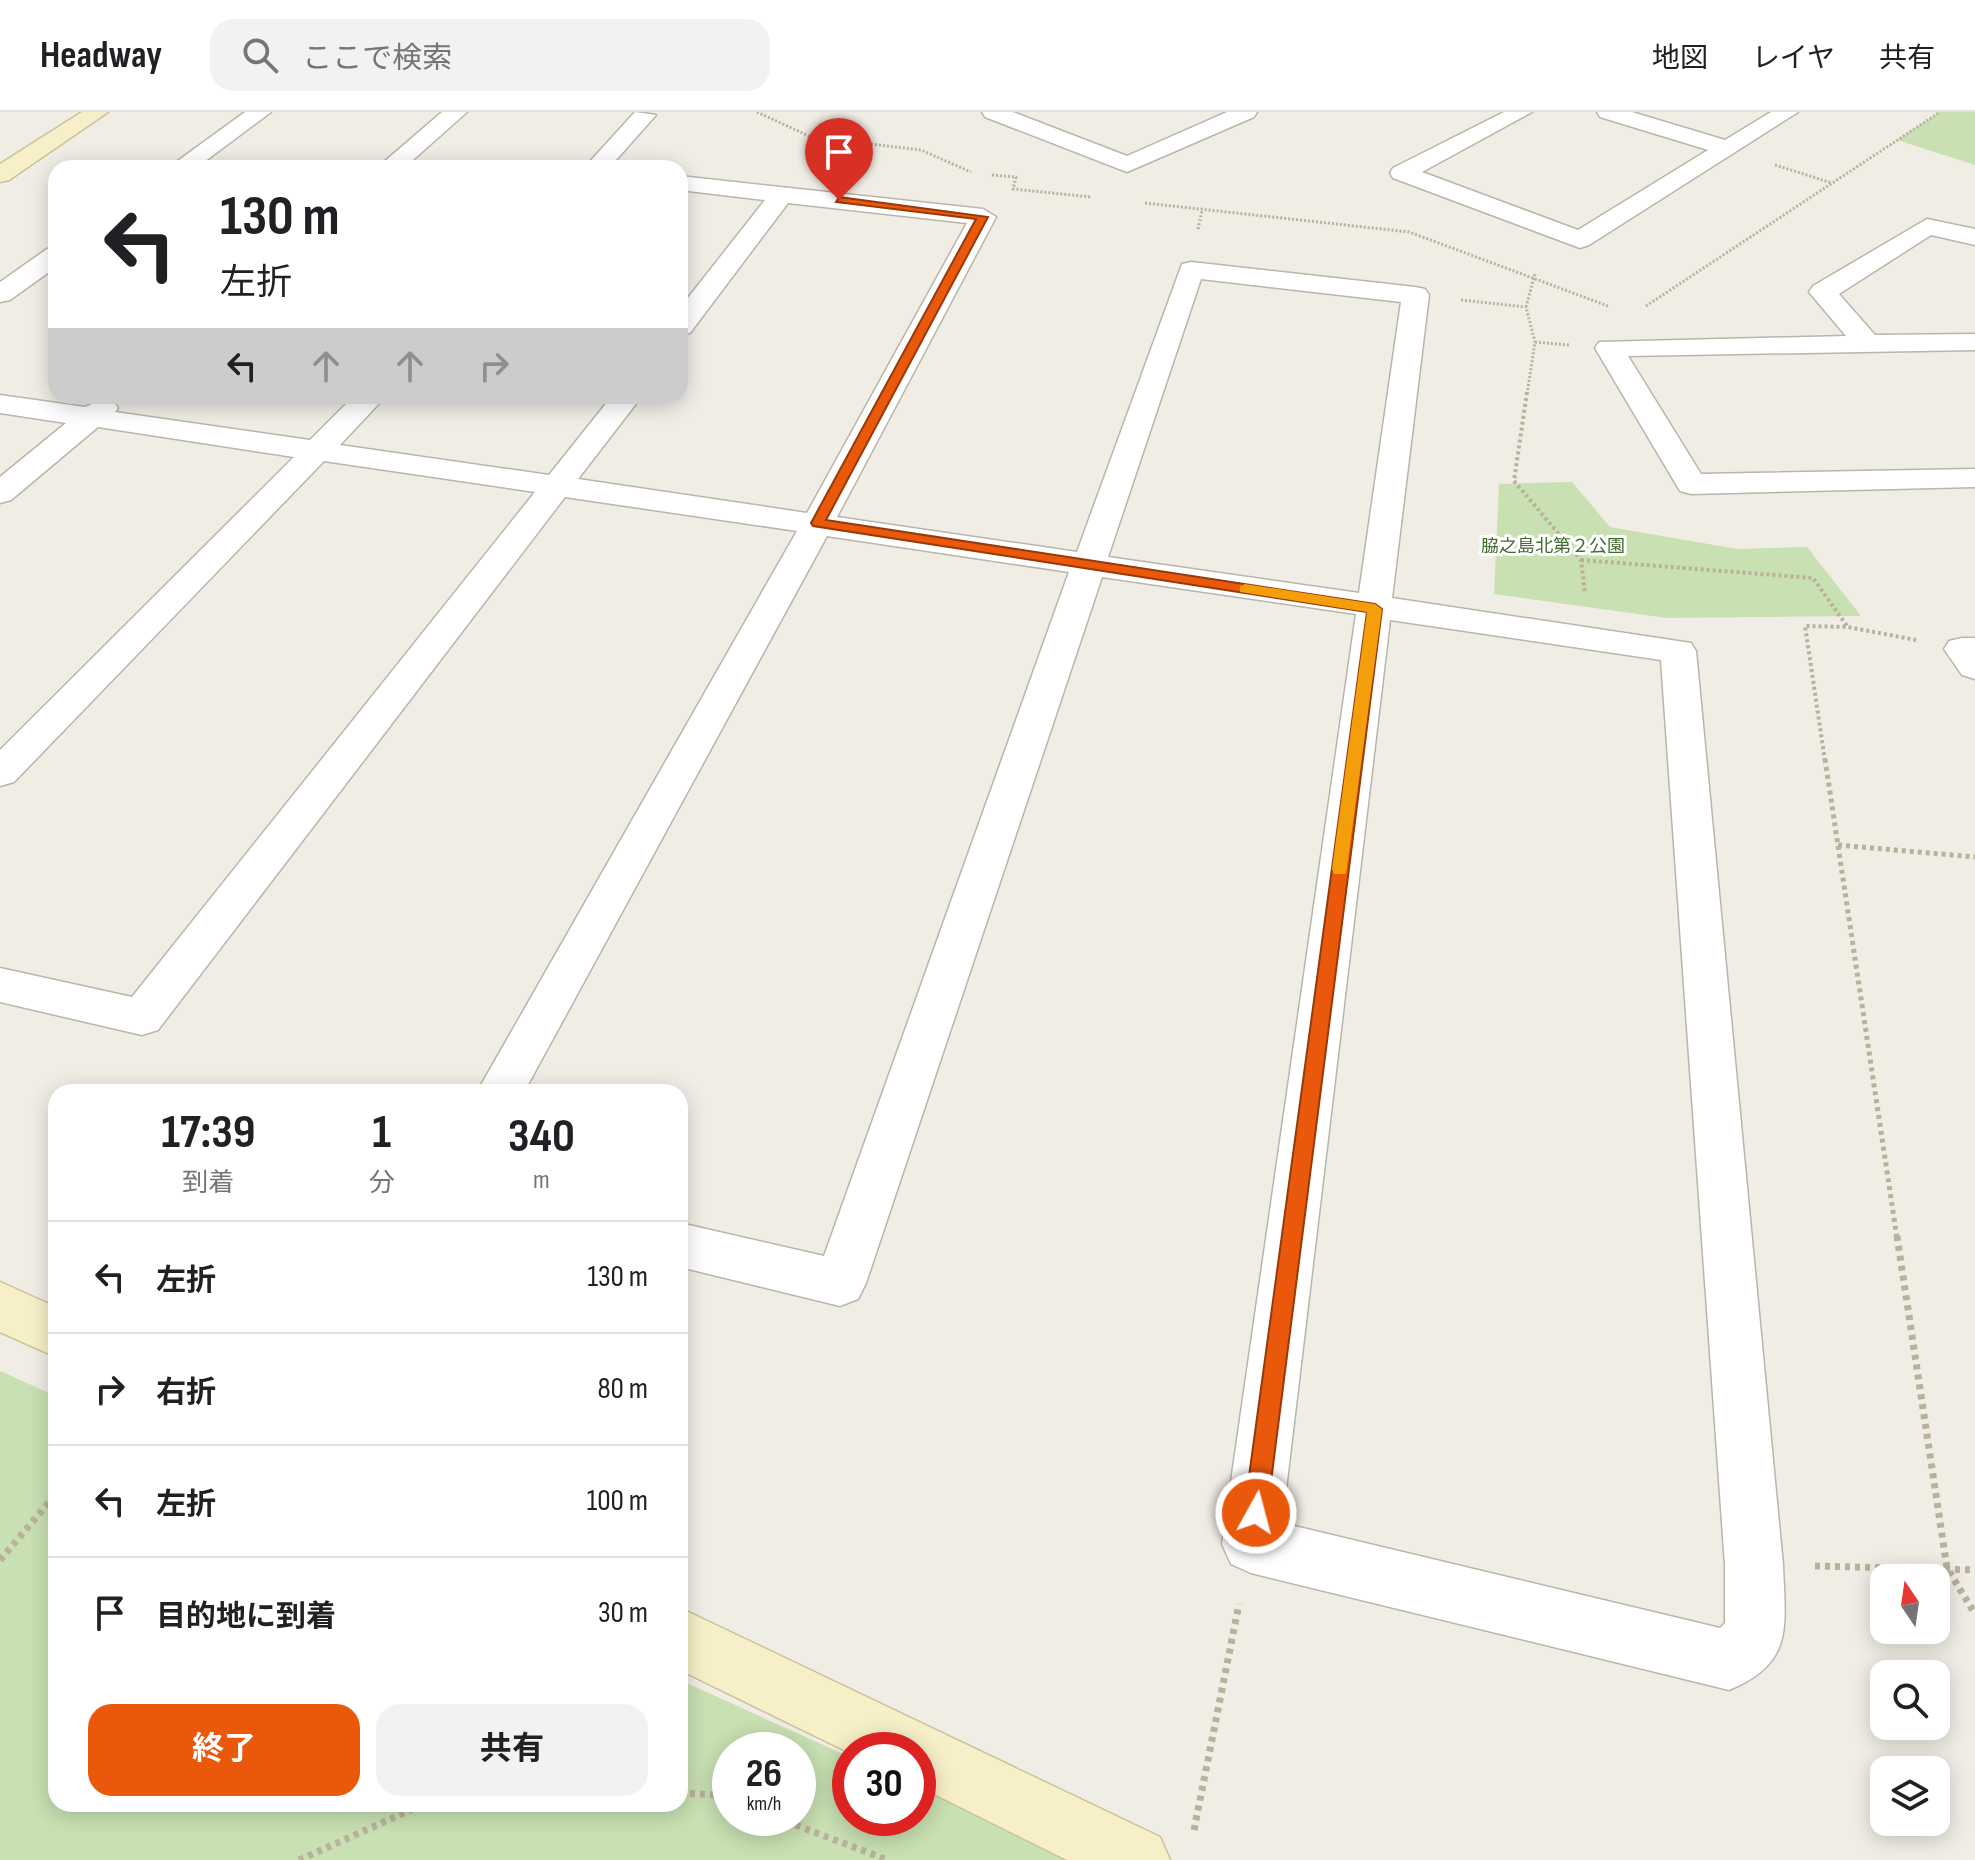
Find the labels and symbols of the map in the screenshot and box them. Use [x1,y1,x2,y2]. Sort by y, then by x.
pin [805,118,873,200]
park label: 脇之島北第２公園 [1481,536,1625,557]
position arrow [1214,1471,1298,1555]
north arrow [1870,1564,1950,1644]
speed limit sign: 30 [832,1732,936,1836]

